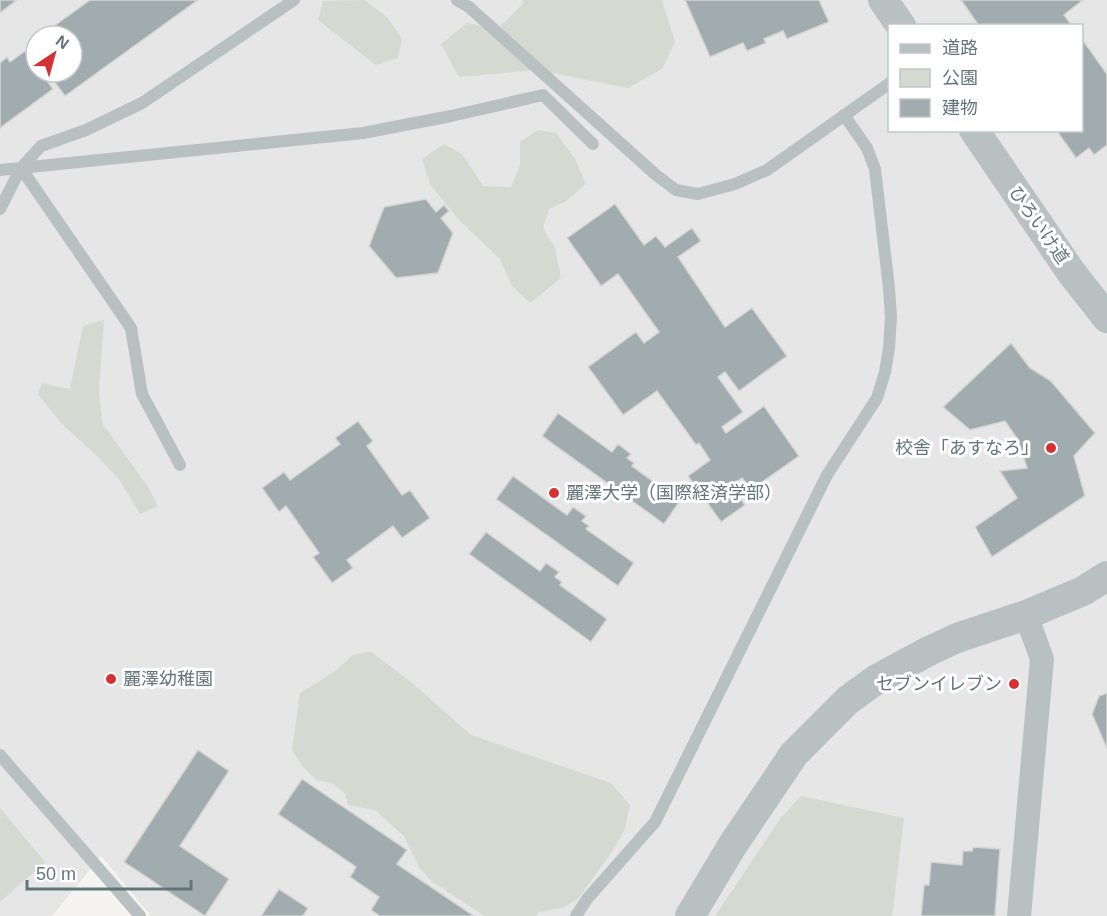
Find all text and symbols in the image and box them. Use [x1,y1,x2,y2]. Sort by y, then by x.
north arrow [24,24,84,84]
legend [888,24,1083,132]
text: N [53,32,72,53]
text: 道路 [942,38,978,58]
text: 公園 [942,68,978,88]
text: 建物 [942,98,978,118]
street label: ひろいけ道 [1005,182,1073,268]
place label: 校舎「あすなろ」 [895,438,1039,458]
marker: 校舎「あすなろ」 [1044,441,1058,455]
place label: 麗澤大学（国際経済学部） [566,483,782,503]
marker: 麗澤大学（国際経済学部） [547,486,561,500]
place label: 麗澤幼稚園 [123,669,213,689]
marker: 麗澤幼稚園 [104,672,118,686]
place label: セブンイレブン [876,674,1002,694]
marker: セブンイレブン [1007,677,1021,691]
scale bar [27,853,190,891]
text: 50 m [36,864,76,884]

